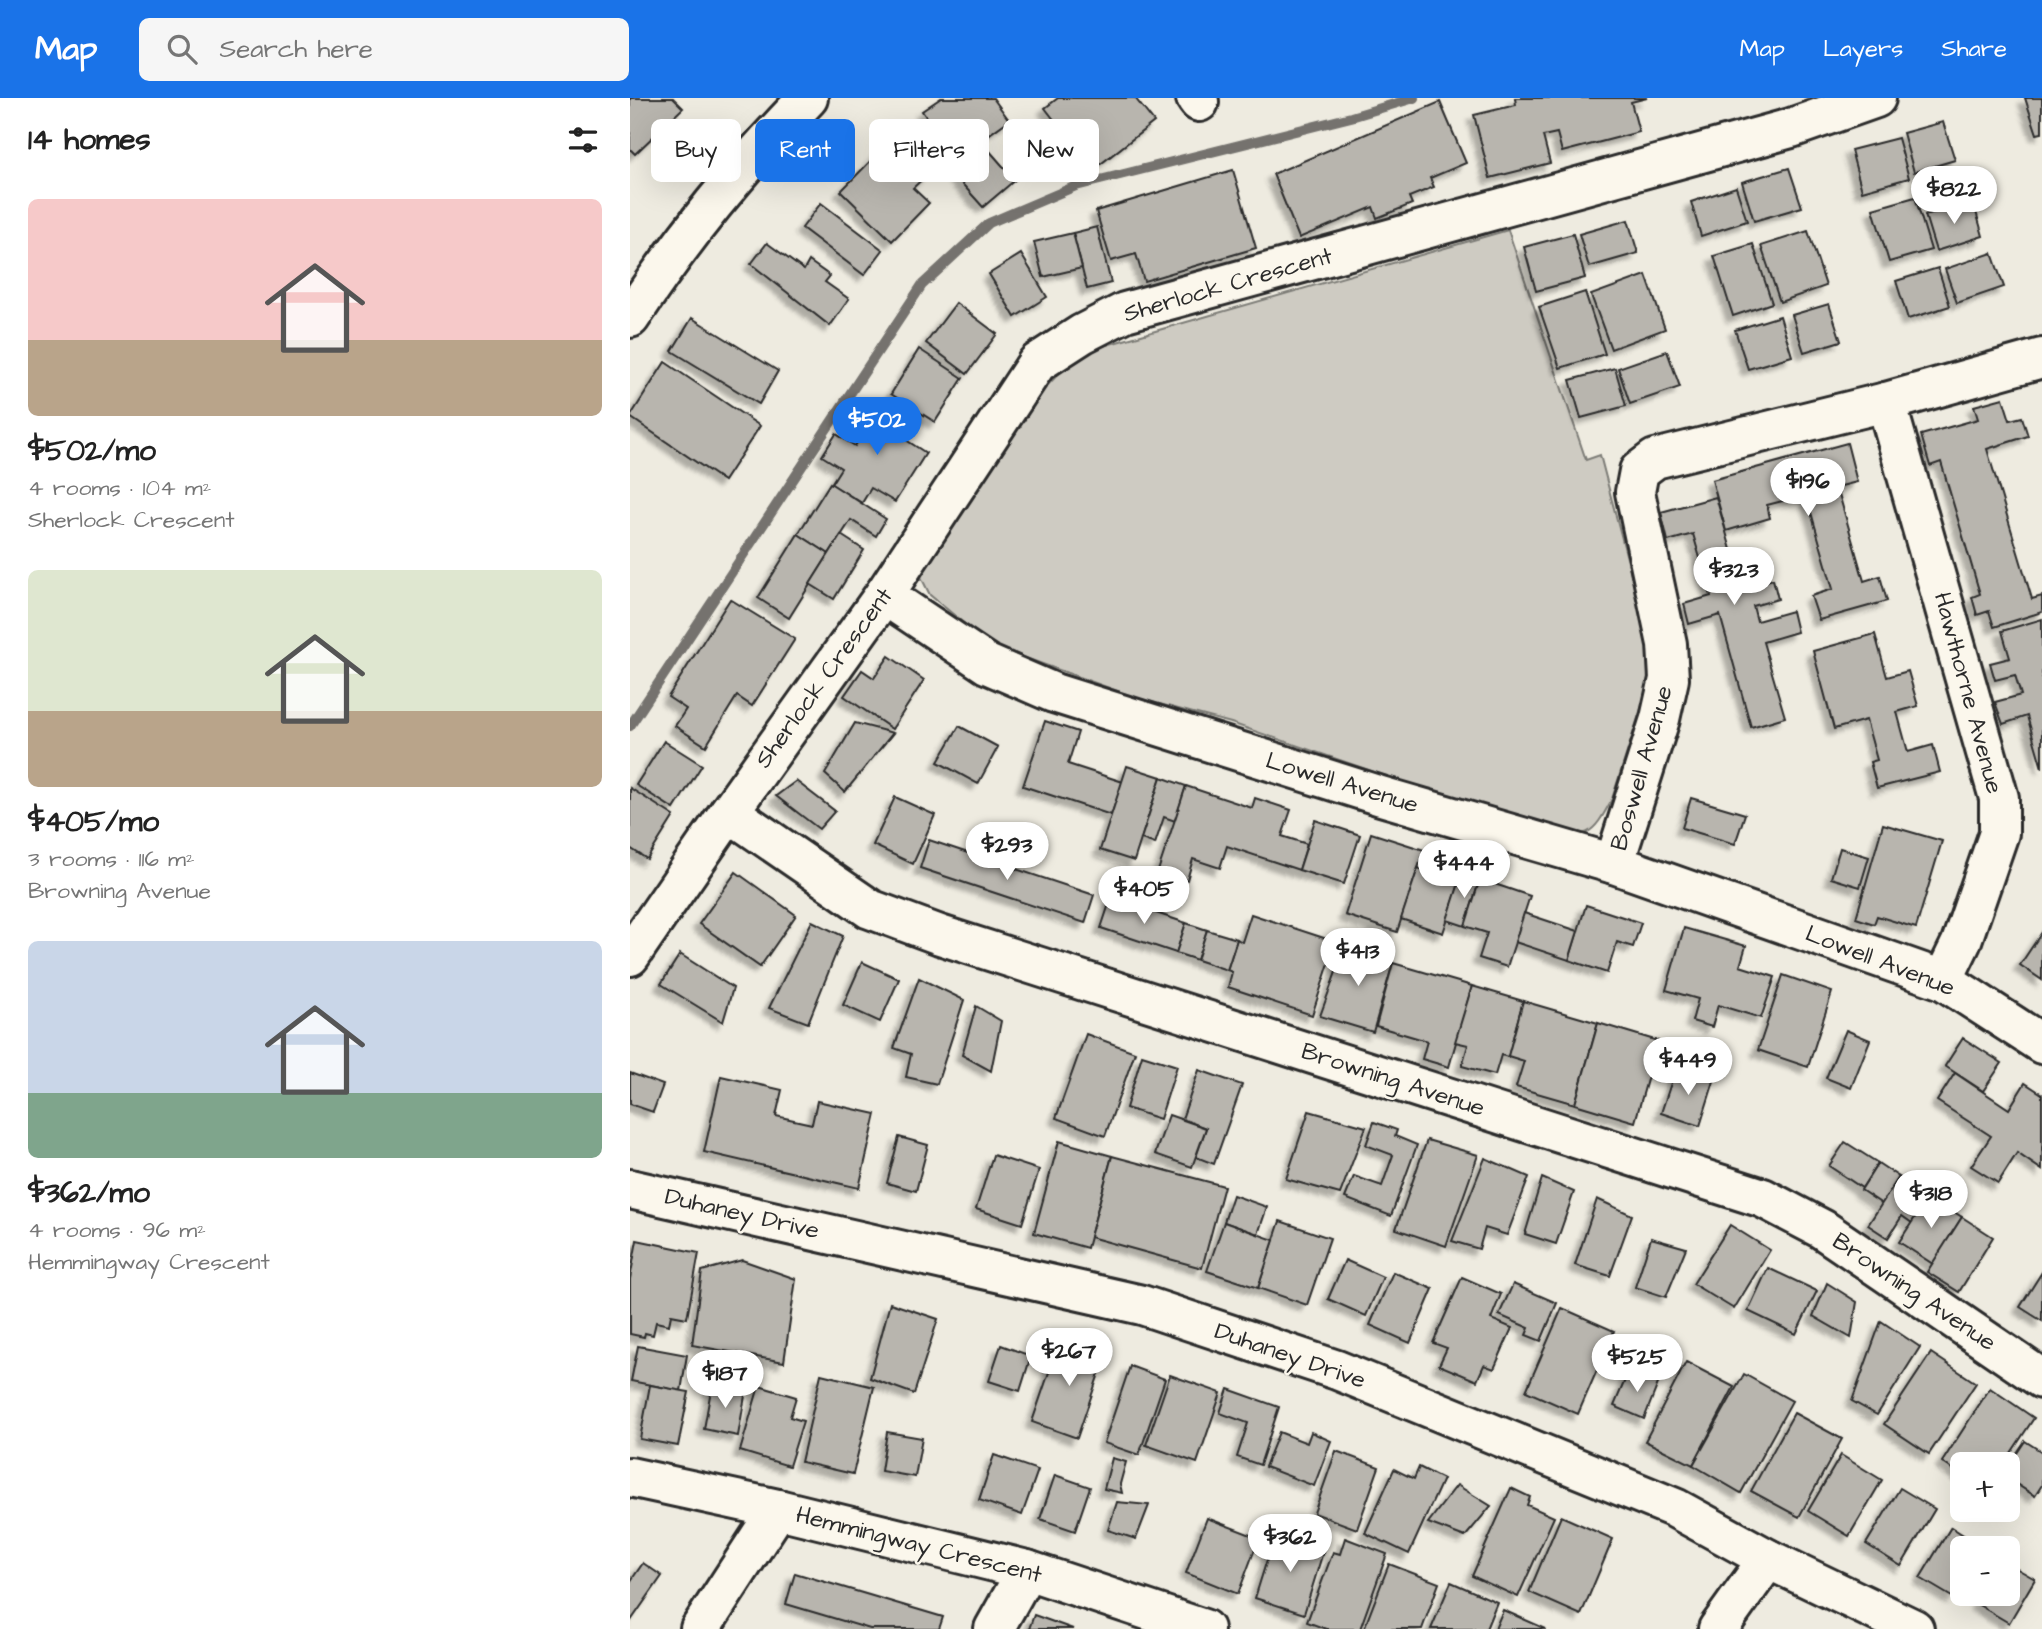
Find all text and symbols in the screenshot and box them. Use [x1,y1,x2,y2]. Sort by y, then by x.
search box [139,18,629,81]
text: Map [35,26,97,72]
icon: search [163,30,201,68]
text: Search here [219,31,373,67]
text: Map [1740,32,1785,66]
text: Layers [1823,32,1903,66]
text: Share [1941,32,2007,66]
text: 14 homes [28,119,151,161]
chip: Buy [651,119,741,182]
chip: Rent [755,119,855,182]
chip: Filters [869,119,989,182]
chip: New [1003,119,1099,182]
icon: filters [564,121,602,159]
pin: $822 [1913,166,1995,226]
text: $822 [1927,173,1981,205]
street label: Sherlock Crescent [1120,239,1337,331]
icon: home [252,245,378,371]
pin: $502 [836,398,918,457]
text: $502 [849,404,905,436]
text: $502/mo [28,430,156,472]
pin: $196 [1767,458,1849,518]
text: $196 [1786,465,1830,497]
text: 4 rooms · 104 m² [28,472,211,504]
text: Sherlock Crescent [28,504,235,536]
pin: $323 [1693,547,1775,607]
text: $323 [1709,554,1759,586]
street label: Sherlock Crescent [747,581,901,775]
street label: Hawthorne Avenue [1925,589,2011,797]
icon: home [252,616,378,742]
street label: Boswell Avenue [1602,682,1682,854]
street label: Lowell Avenue [1262,744,1422,822]
text: $405/mo [28,801,159,843]
pin: $293 [966,822,1048,882]
text: $293 [982,829,1032,861]
pin: $444 [1423,840,1505,900]
text: 3 rooms · 116 m² [28,843,195,875]
text: $444 [1434,847,1494,879]
pin: $405 [1103,866,1185,926]
text: $405 [1114,873,1174,905]
text: Browning Avenue [28,875,211,907]
street label: Lowell Avenue [1800,917,1960,1005]
pin: $413 [1317,928,1399,988]
text: $413 [1336,935,1380,967]
icon: home [252,987,378,1113]
street label: Browning Avenue [1297,1034,1489,1127]
pin: $449 [1647,1038,1729,1097]
text: $449 [1659,1044,1717,1076]
pin: $318 [1890,1170,1972,1230]
text: $362/mo [28,1172,150,1214]
text: $318 [1910,1177,1952,1209]
street label: Duhaney Drive [661,1180,823,1249]
text: 4 rooms · 96 m² [28,1214,206,1246]
street label: Browning Avenue [1825,1225,2003,1360]
text: Hemmingway Crescent [28,1246,270,1278]
street label: Duhaney Drive [1210,1314,1370,1399]
pin: $267 [1028,1328,1110,1388]
pin: $525 [1596,1334,1678,1394]
text: $267 [1042,1335,1096,1367]
text: $525 [1608,1341,1666,1373]
pin: $187 [684,1350,766,1410]
text: $187 [703,1357,747,1389]
map controls [1950,1452,2020,1606]
button: + [1950,1452,2020,1522]
street label: Hemmingway Crescent [792,1498,1046,1593]
pin: $362 [1249,1514,1331,1574]
text: $362 [1264,1521,1316,1553]
button: − [1950,1536,2020,1606]

